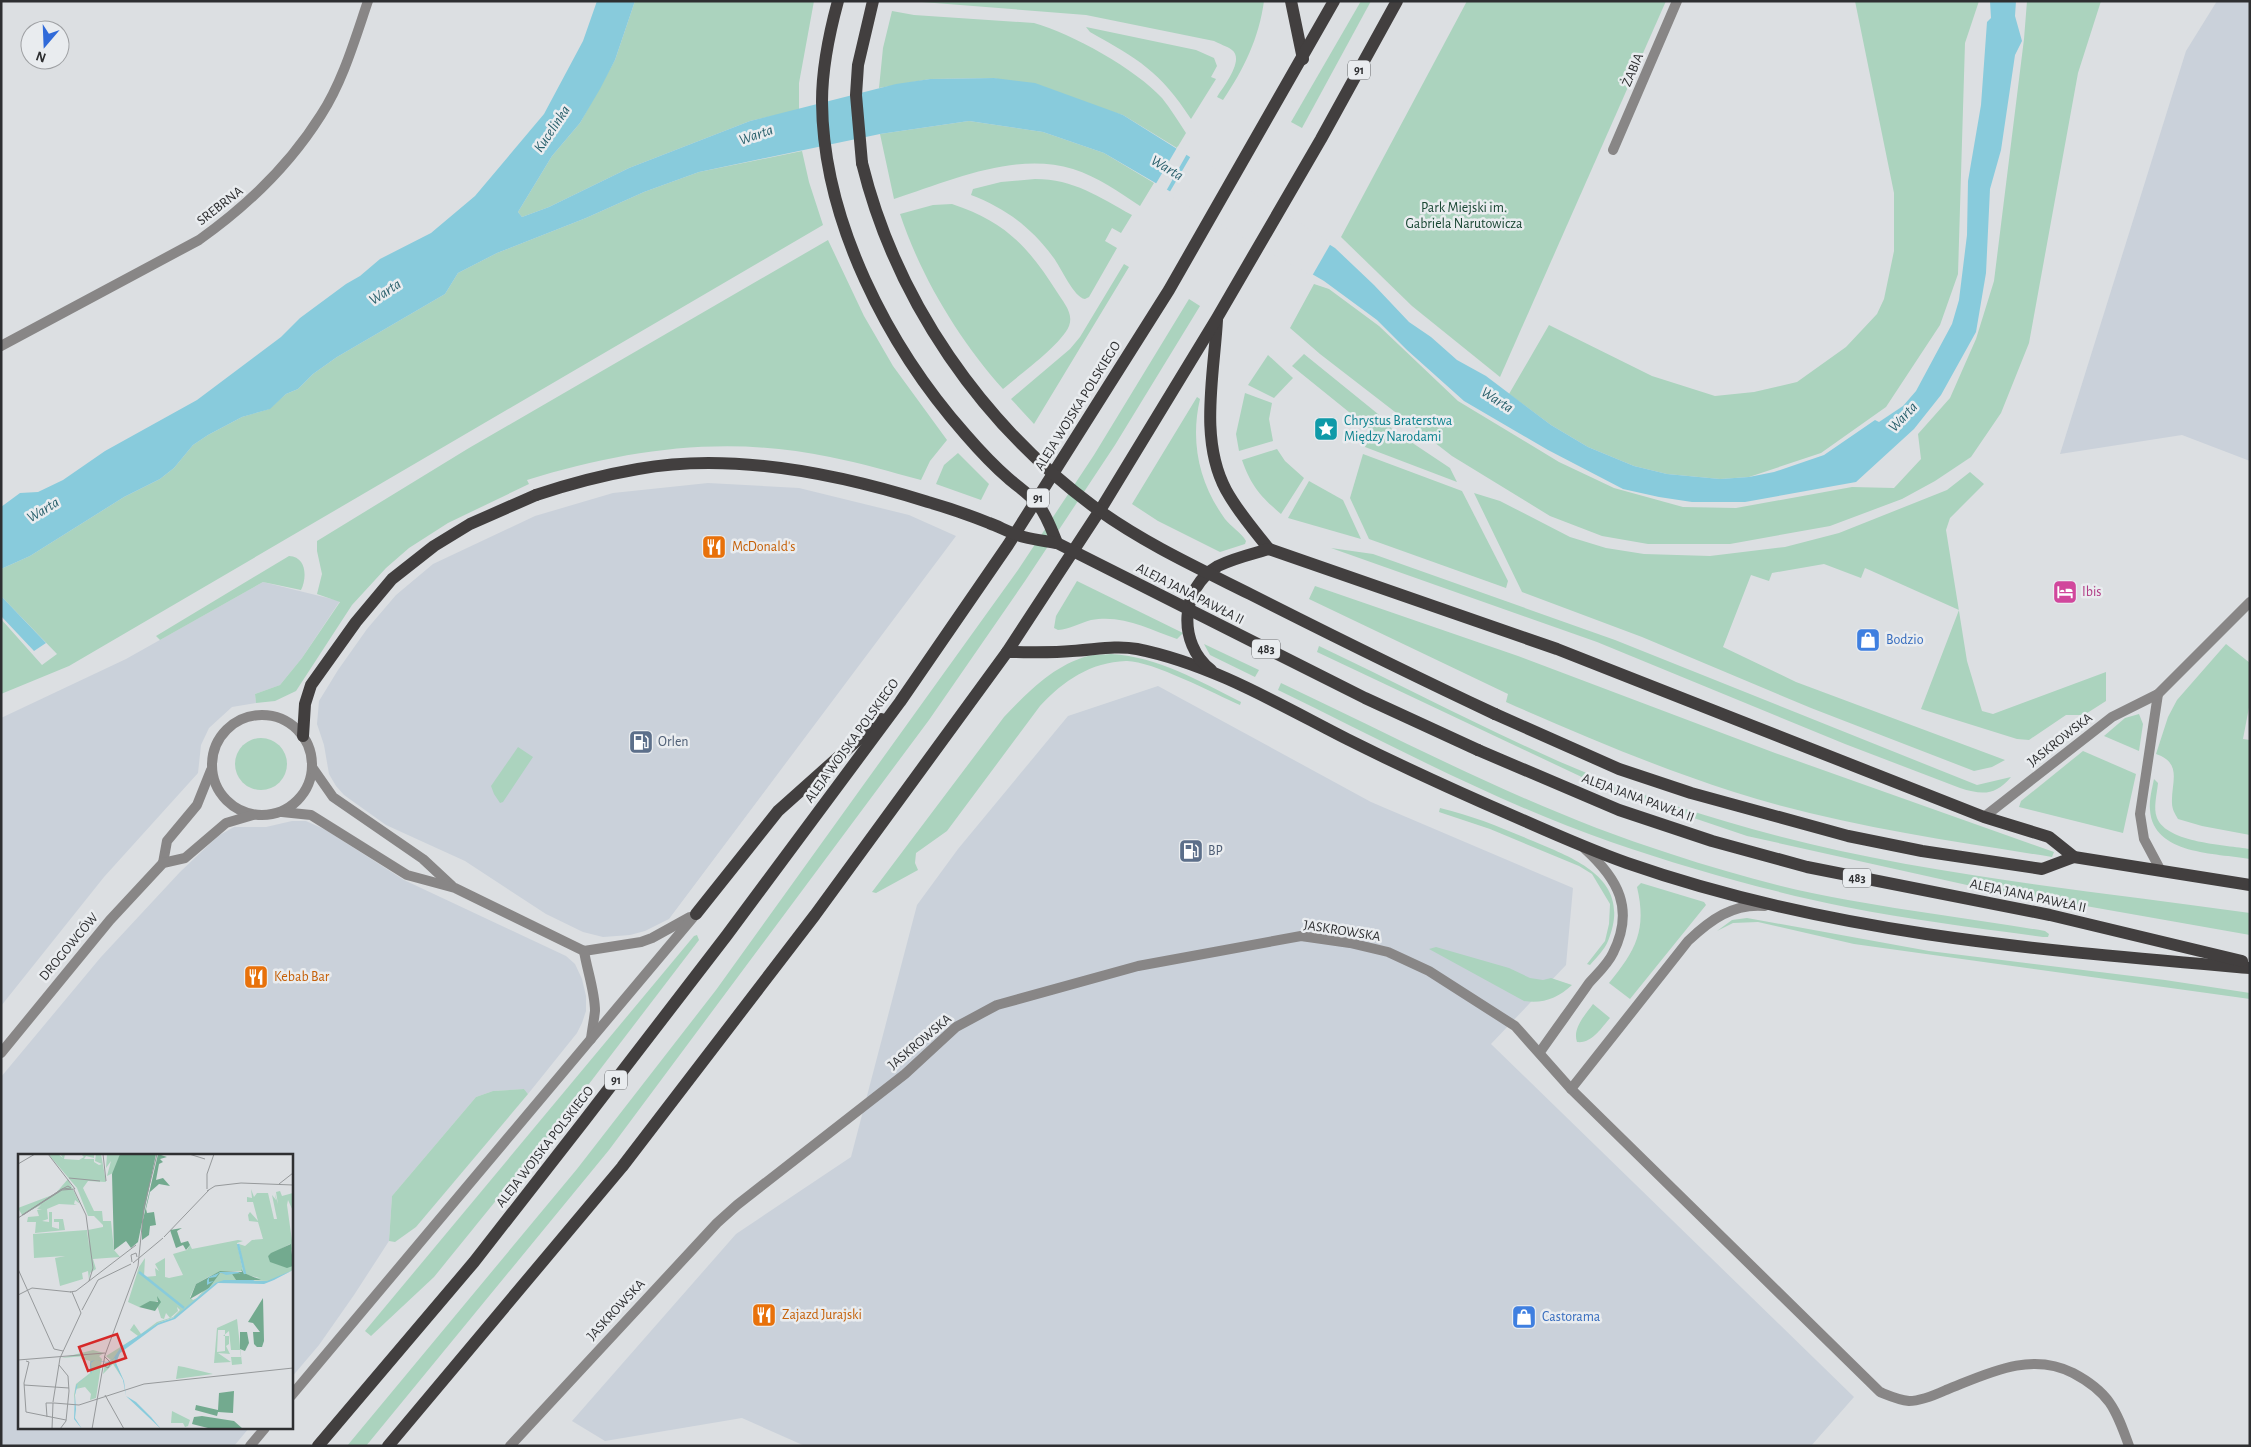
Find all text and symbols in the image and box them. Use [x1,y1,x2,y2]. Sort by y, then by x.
north arrow [20,20,70,70]
text: N [34,48,48,65]
street label: ŻABIA [1617,50,1646,89]
road number: 91 [1348,60,1370,80]
water label: Kucelinka [531,103,573,155]
water label: Warta [737,122,775,148]
water label: Warta [1148,153,1186,183]
street label: SREBRNA [194,184,246,228]
park label: Park Miejski im. Gabriela Narutowicza [1405,201,1523,231]
water label: Warta [366,276,404,308]
street label: ALEJA WOJSKA POLSKIEGO [1032,339,1124,473]
water label: Warta [1478,384,1516,416]
water label: Warta [1886,399,1920,435]
place label: Chrystus Braterstwa Między Narodami [1344,414,1453,444]
place icon: Chrystus Braterstwa Między Narodami [1313,416,1339,442]
road number: 91 [1027,488,1049,508]
water label: Warta [24,495,62,525]
restaurant icon: McDonald's [701,534,727,560]
place label: McDonald's [732,540,795,554]
street label: ALEJA JANA PAWŁA II [1134,561,1246,627]
hotel icon: Ibis [2052,579,2078,605]
place label: Ibis [2082,585,2102,599]
shop icon: Bodzio [1855,627,1881,653]
place label: Bodzio [1886,633,1924,647]
road number: 483 [1252,640,1280,659]
street label: ALEJA WOJSKA POLSKIEGO [802,676,902,806]
street label: JASKROWSKA [2025,711,2095,769]
fuel station icon: Orlen [628,729,654,755]
place label: Orlen [658,735,689,749]
street label: ALEJA JANA PAWŁA II [1580,771,1696,825]
fuel station icon: BP [1178,838,1204,864]
place label: BP [1208,844,1223,858]
road number: 483 [1843,868,1871,888]
street label: ALEJA JANA PAWŁA II [1969,877,2087,915]
street label: DROGOWCÓW [35,908,101,983]
street label: JASKROWSKA [1303,918,1381,944]
restaurant icon: Kebab Bar [243,964,269,990]
place label: Kebab Bar [274,970,330,984]
street label: JASKROWSKA [886,1012,954,1072]
road number: 91 [605,1070,627,1090]
street label: ALEJA WOJSKA POLSKIEGO [493,1084,597,1210]
inset map [18,1154,292,1430]
street label: JASKROWSKA [584,1277,648,1343]
restaurant icon: Zajazd Jurajski [751,1302,777,1328]
shop icon: Castorama [1511,1304,1537,1330]
place label: Zajazd Jurajski [782,1308,862,1322]
place label: Castorama [1542,1310,1601,1324]

